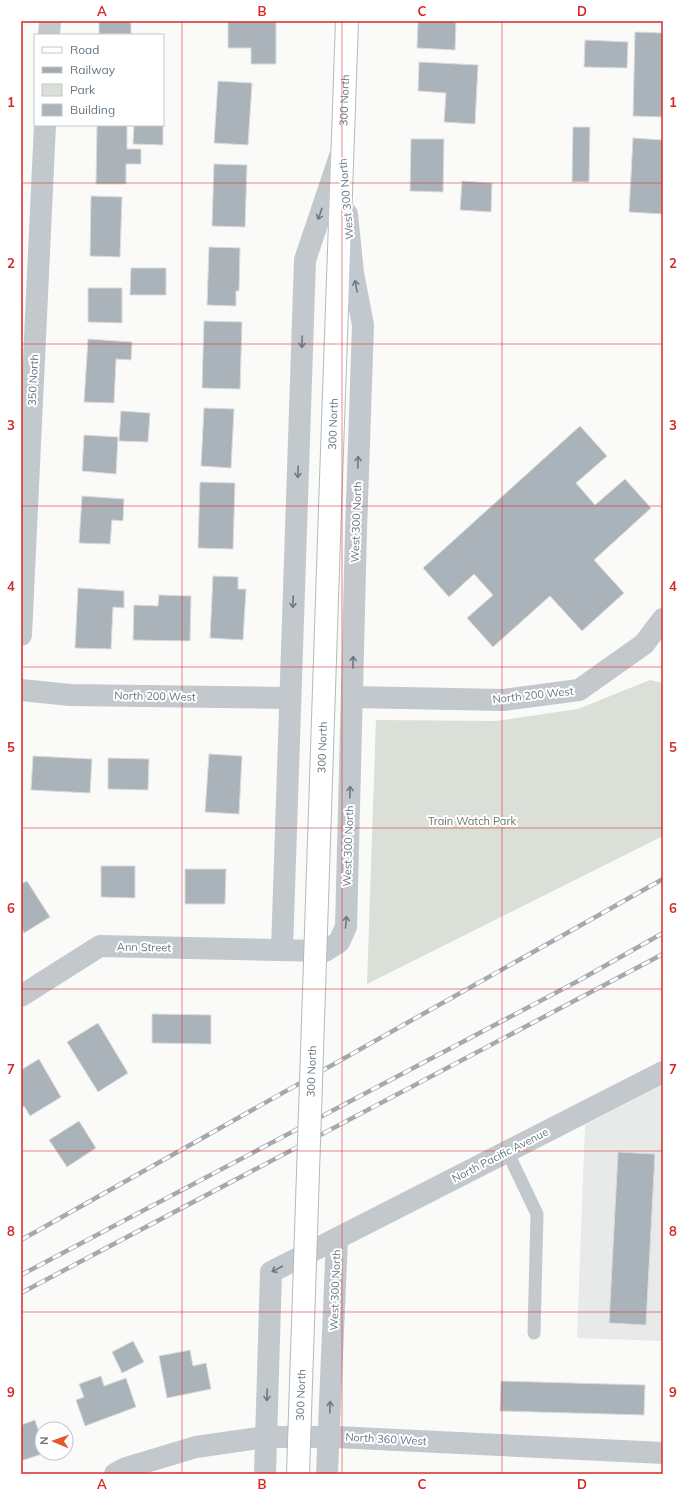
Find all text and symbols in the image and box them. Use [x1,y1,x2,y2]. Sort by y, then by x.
text: A [97,3,107,19]
text: B [258,3,267,19]
text: C [418,3,427,19]
text: D [577,3,587,19]
legend [34,34,164,126]
text: Road [70,42,99,57]
text: Railway [70,62,116,77]
street label: 300 North [336,74,352,126]
text: Park [70,82,96,97]
text: 1 [7,94,15,110]
text: 1 [669,94,677,110]
text: Building [70,102,115,117]
street label: West 300 North [335,158,357,240]
one-way arrow [316,208,323,221]
text: 2 [7,255,15,271]
text: 2 [669,255,677,271]
one-way arrow [351,280,359,293]
one-way arrow [298,335,306,348]
street label: 350 North [25,354,41,406]
street label: 300 North [325,398,341,450]
text: 3 [7,417,15,433]
text: 3 [669,417,677,433]
one-way arrow [354,456,362,469]
one-way arrow [294,465,301,478]
street label: West 300 North [348,481,364,563]
text: 4 [7,578,15,594]
text: 4 [669,578,677,594]
one-way arrow [290,595,297,608]
one-way arrow [349,656,357,669]
street label: North 200 West [492,684,574,706]
street label: North 200 West [114,688,196,704]
street label: 300 North [314,721,330,774]
text: 5 [7,739,15,755]
text: 5 [669,739,677,755]
one-way arrow [346,786,354,799]
street label: West 300 North [340,805,356,887]
park label: Train Watch Park [428,814,516,828]
text: 6 [7,900,15,916]
text: 6 [669,900,677,916]
one-way arrow [342,916,350,929]
street label: Ann Street [117,940,171,954]
street label: 300 North [303,1045,319,1097]
text: 7 [7,1061,15,1077]
text: 7 [669,1061,677,1077]
street label: North Pacific Avenue [449,1125,551,1185]
text: 8 [7,1223,15,1239]
text: 8 [669,1223,677,1239]
street label: West 300 North [327,1249,343,1331]
one-way arrow [272,1265,284,1273]
street label: 300 North [293,1369,308,1421]
text: 9 [7,1384,15,1400]
text: 9 [669,1384,677,1400]
one-way arrow [264,1388,271,1401]
one-way arrow [326,1401,333,1414]
north arrow [34,1421,74,1461]
street label: North 360 West [345,1430,427,1448]
text: N [37,1436,51,1445]
text: A [97,1476,107,1492]
text: B [258,1476,267,1492]
text: C [418,1476,427,1492]
text: D [577,1476,587,1492]

